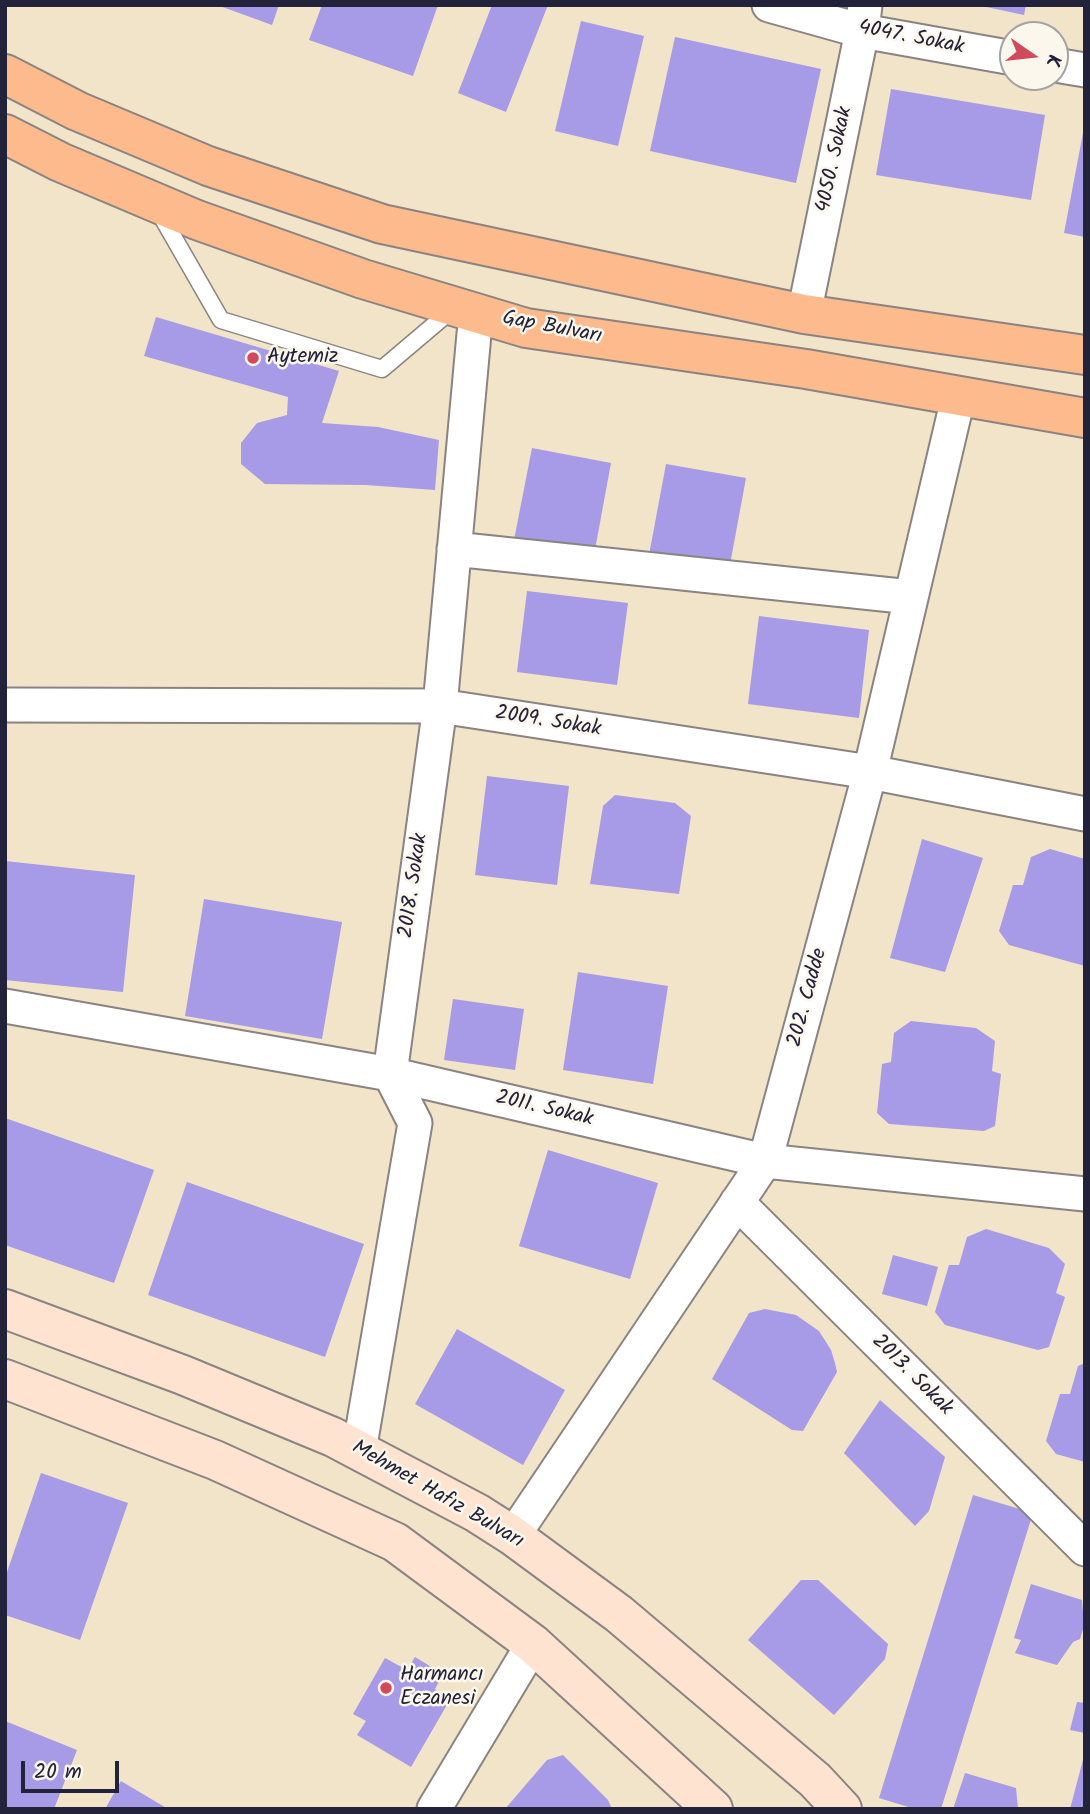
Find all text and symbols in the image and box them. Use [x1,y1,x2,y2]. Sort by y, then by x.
street label: 4047. Sokak [856,16,966,62]
north arrow [999,21,1069,91]
text: K [1036,51,1068,70]
street label: 4050. Sokak [813,105,859,215]
street label: Gap Bulvarı [500,307,604,351]
place label: Aytemiz [267,345,338,371]
marker: Aytemiz [245,350,261,366]
street label: 2009. Sokak [493,702,603,744]
street label: 2018. Sokak [395,832,435,940]
street label: 202. Cadde [784,946,834,1050]
street label: 2011. Sokak [493,1087,595,1133]
street label: 2013. Sokak [865,1330,957,1422]
street label: Mehmet Hafız Bulvarı [346,1436,528,1556]
place label: Harmancı Eczanesi [400,1663,483,1713]
marker: Harmancı Eczanesi [378,1680,394,1696]
scale bar [24,1748,122,1792]
text: 20 m [34,1756,82,1789]

